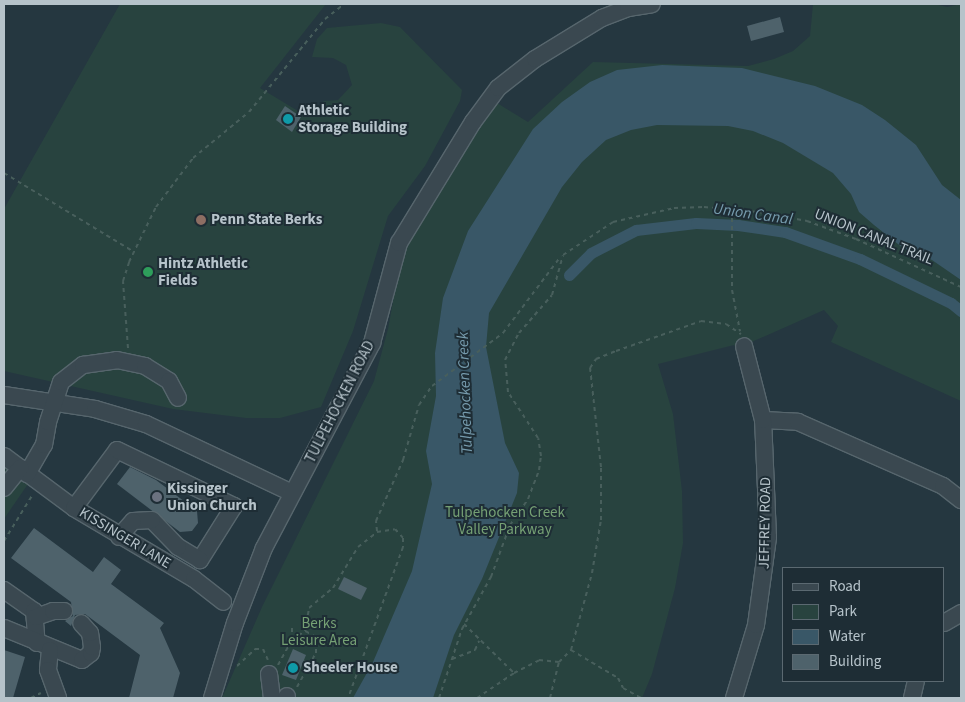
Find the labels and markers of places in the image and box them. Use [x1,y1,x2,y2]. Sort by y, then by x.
place label: Athletic Storage Building [298,101,407,136]
marker: Athletic Storage Building [282,113,294,125]
place label: Penn State Berks [211,211,322,229]
marker: Penn State Berks [195,214,207,226]
place label: Hintz Athletic Fields [158,254,248,289]
marker: Hintz Athletic Fields [142,266,154,278]
place label: Kissinger Union Church [167,479,257,514]
marker: Kissinger Union Church [151,491,163,503]
place label: Sheeler House [303,659,398,677]
marker: Sheeler House [287,662,299,674]

